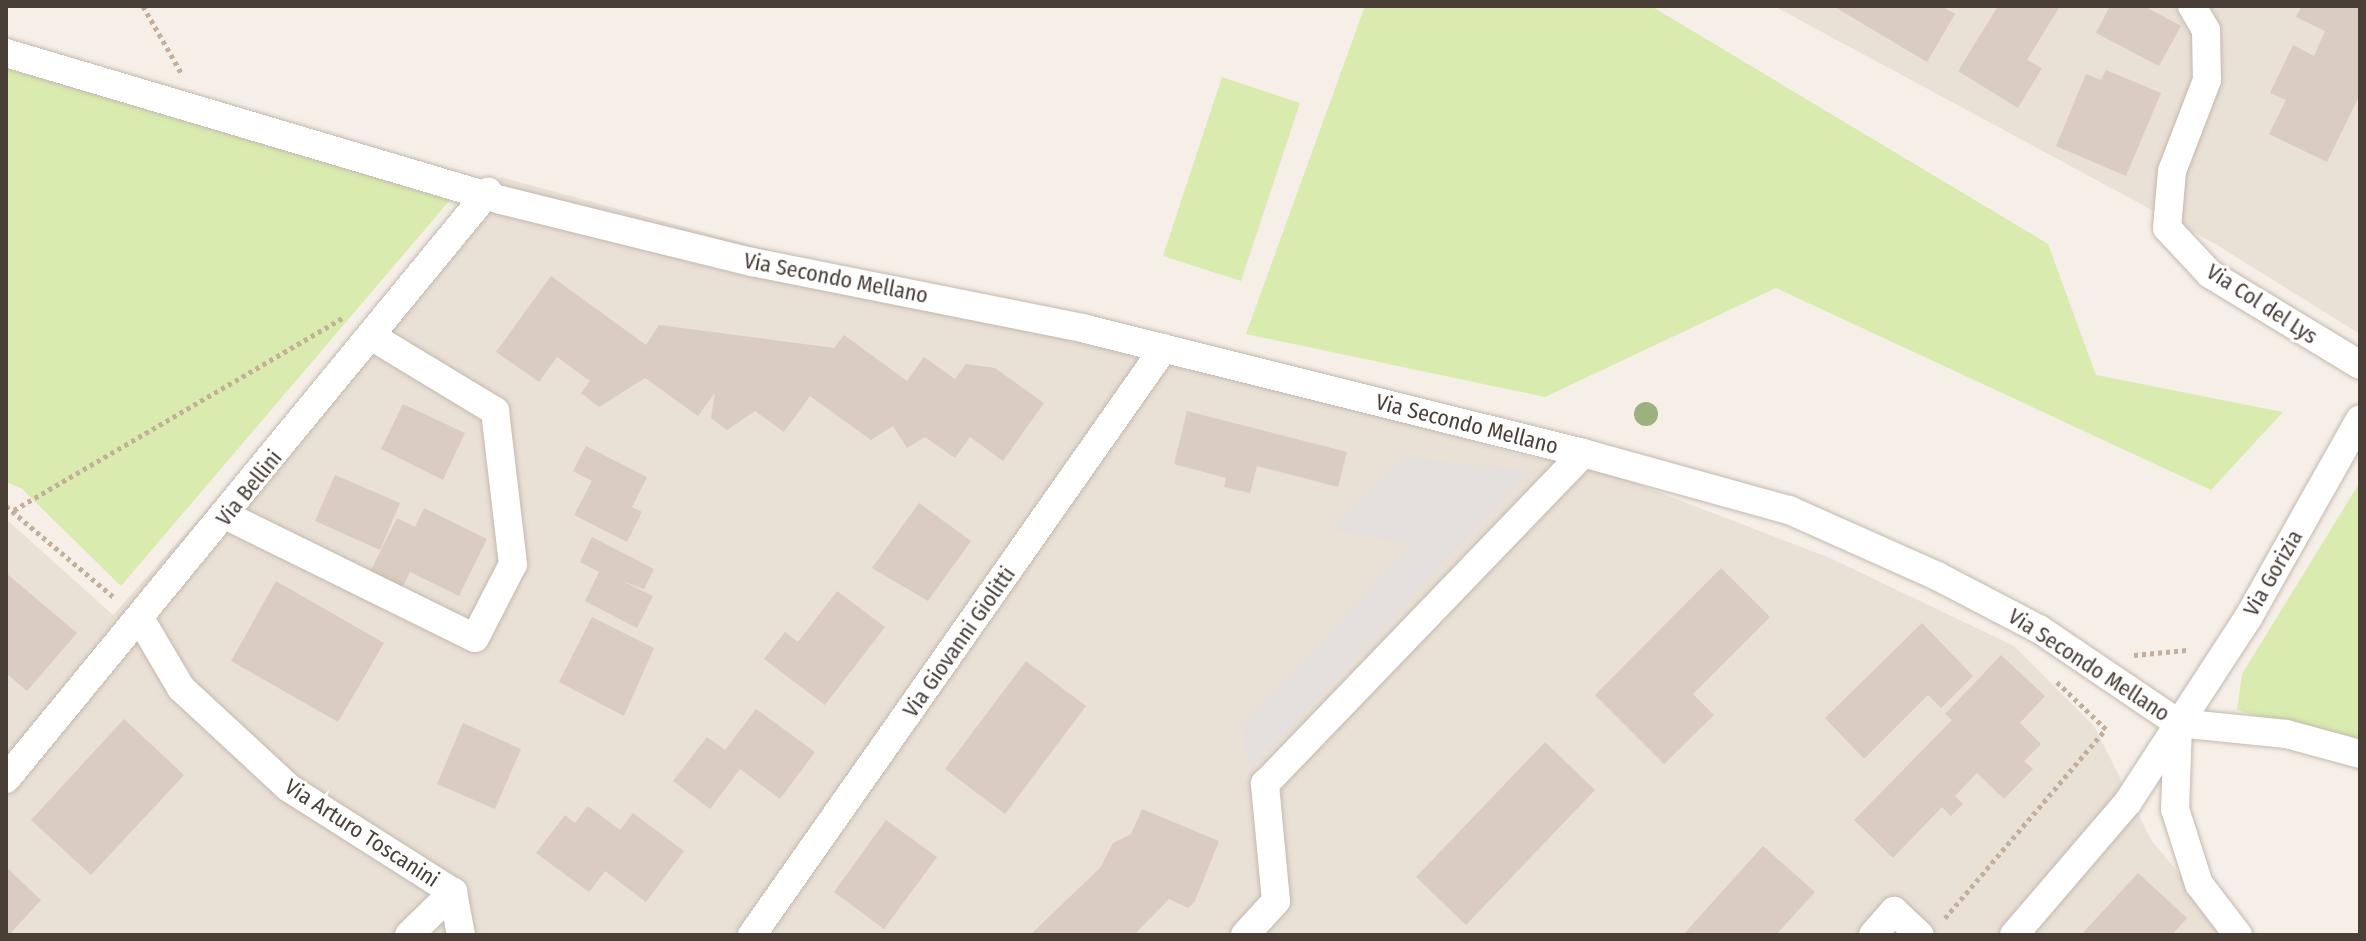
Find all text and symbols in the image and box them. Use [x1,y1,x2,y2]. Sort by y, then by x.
street label: Via Secondo Mellano [742,247,930,309]
street label: Via Col del Lys [2202,258,2322,350]
street label: Via Secondo Mellano [1373,389,1561,459]
street label: Via Bellini [210,445,288,531]
street label: Via Gorizia [2238,525,2308,621]
street label: Via Giovanni Giolitti [897,562,1021,722]
street label: Via Secondo Mellano [2003,603,2175,727]
street label: Via Arturo Toscanini [280,773,444,893]

